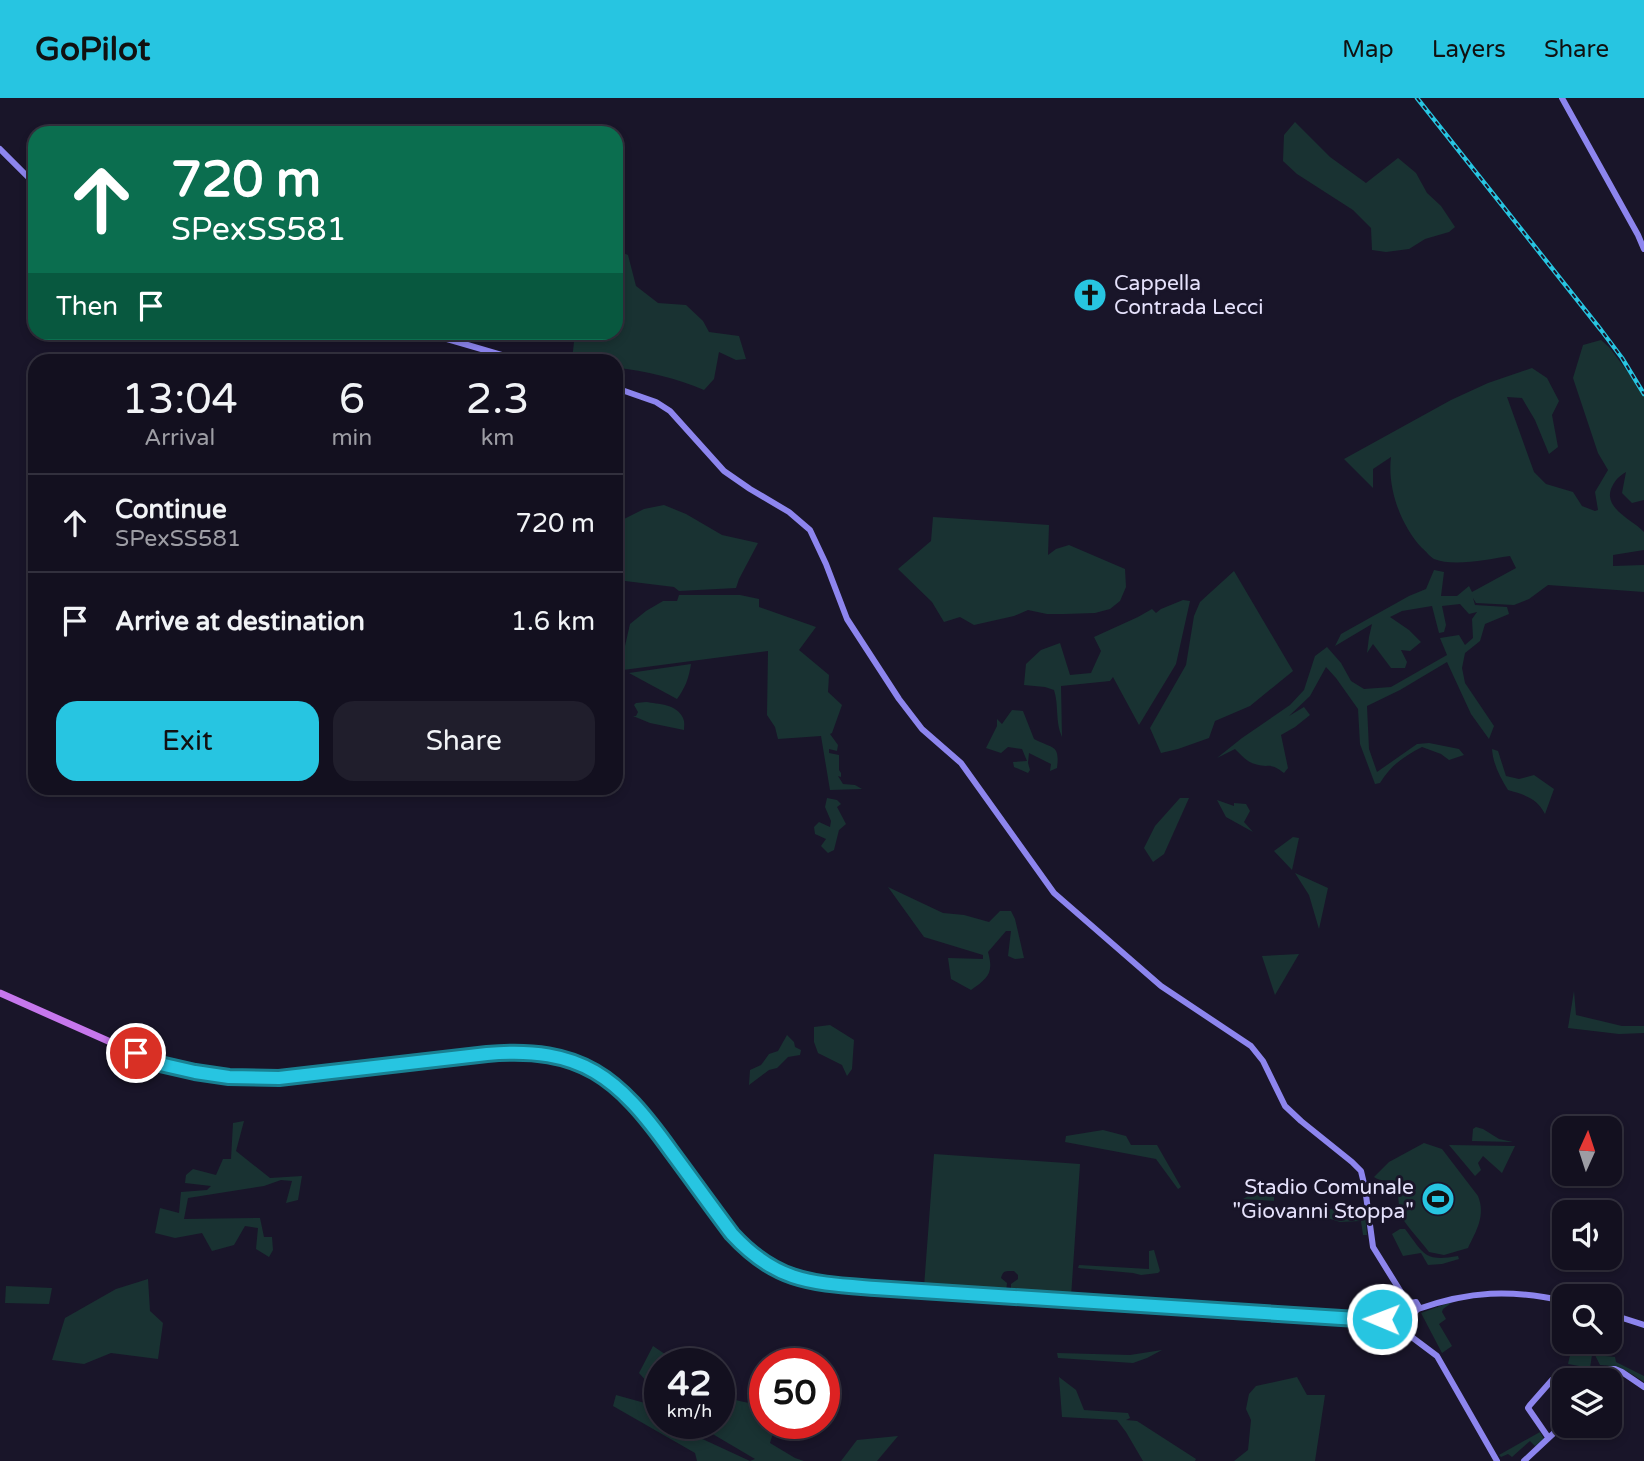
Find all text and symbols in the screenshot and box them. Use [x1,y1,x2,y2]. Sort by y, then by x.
text: GoPilot [35,30,150,69]
text: Map [1342,35,1394,64]
text: Layers [1432,35,1506,64]
text: Share [1544,35,1609,64]
text: 720 m [171,151,321,210]
icon: ahead [56,154,147,245]
text: SPexSS581 [171,211,347,249]
place label: Cappella Contrada Lecci [1114,271,1263,320]
church icon: Cappella Contrada Lecci [1071,276,1109,314]
icon: arrive [132,287,170,325]
text: Then [56,291,118,322]
text: 13:04 [122,374,238,425]
text: 6 [339,374,365,425]
text: 2.3 [466,374,529,425]
text: Arrival [144,424,215,452]
text: min [331,424,372,452]
text: km [481,424,514,452]
text: Continue [115,494,227,525]
icon: ahead [56,504,94,542]
text: 720 m [515,508,595,539]
text: SPexSS581 [115,525,241,553]
icon: arrive [56,602,94,640]
text: Arrive at destination [115,606,365,637]
text: 1.6 km [511,606,595,637]
button: Exit [56,701,319,781]
button: Share [333,701,595,781]
pin [106,1023,166,1083]
icon: arrive [117,1034,155,1072]
north arrow [1552,1116,1622,1186]
map controls [1552,1116,1622,1438]
place label: Stadio Comunale "Giovanni Stoppa" [1232,1175,1414,1224]
sports icon: Stadio Comunale "Giovanni Stoppa" [1419,1180,1457,1218]
button: sound [1552,1200,1622,1270]
position arrow [1345,1282,1419,1356]
button: search [1552,1284,1622,1354]
speed limit sign: 50 [749,1348,840,1439]
text: 42 [668,1363,711,1405]
button: layers [1552,1368,1622,1438]
text: km/h [667,1400,712,1422]

